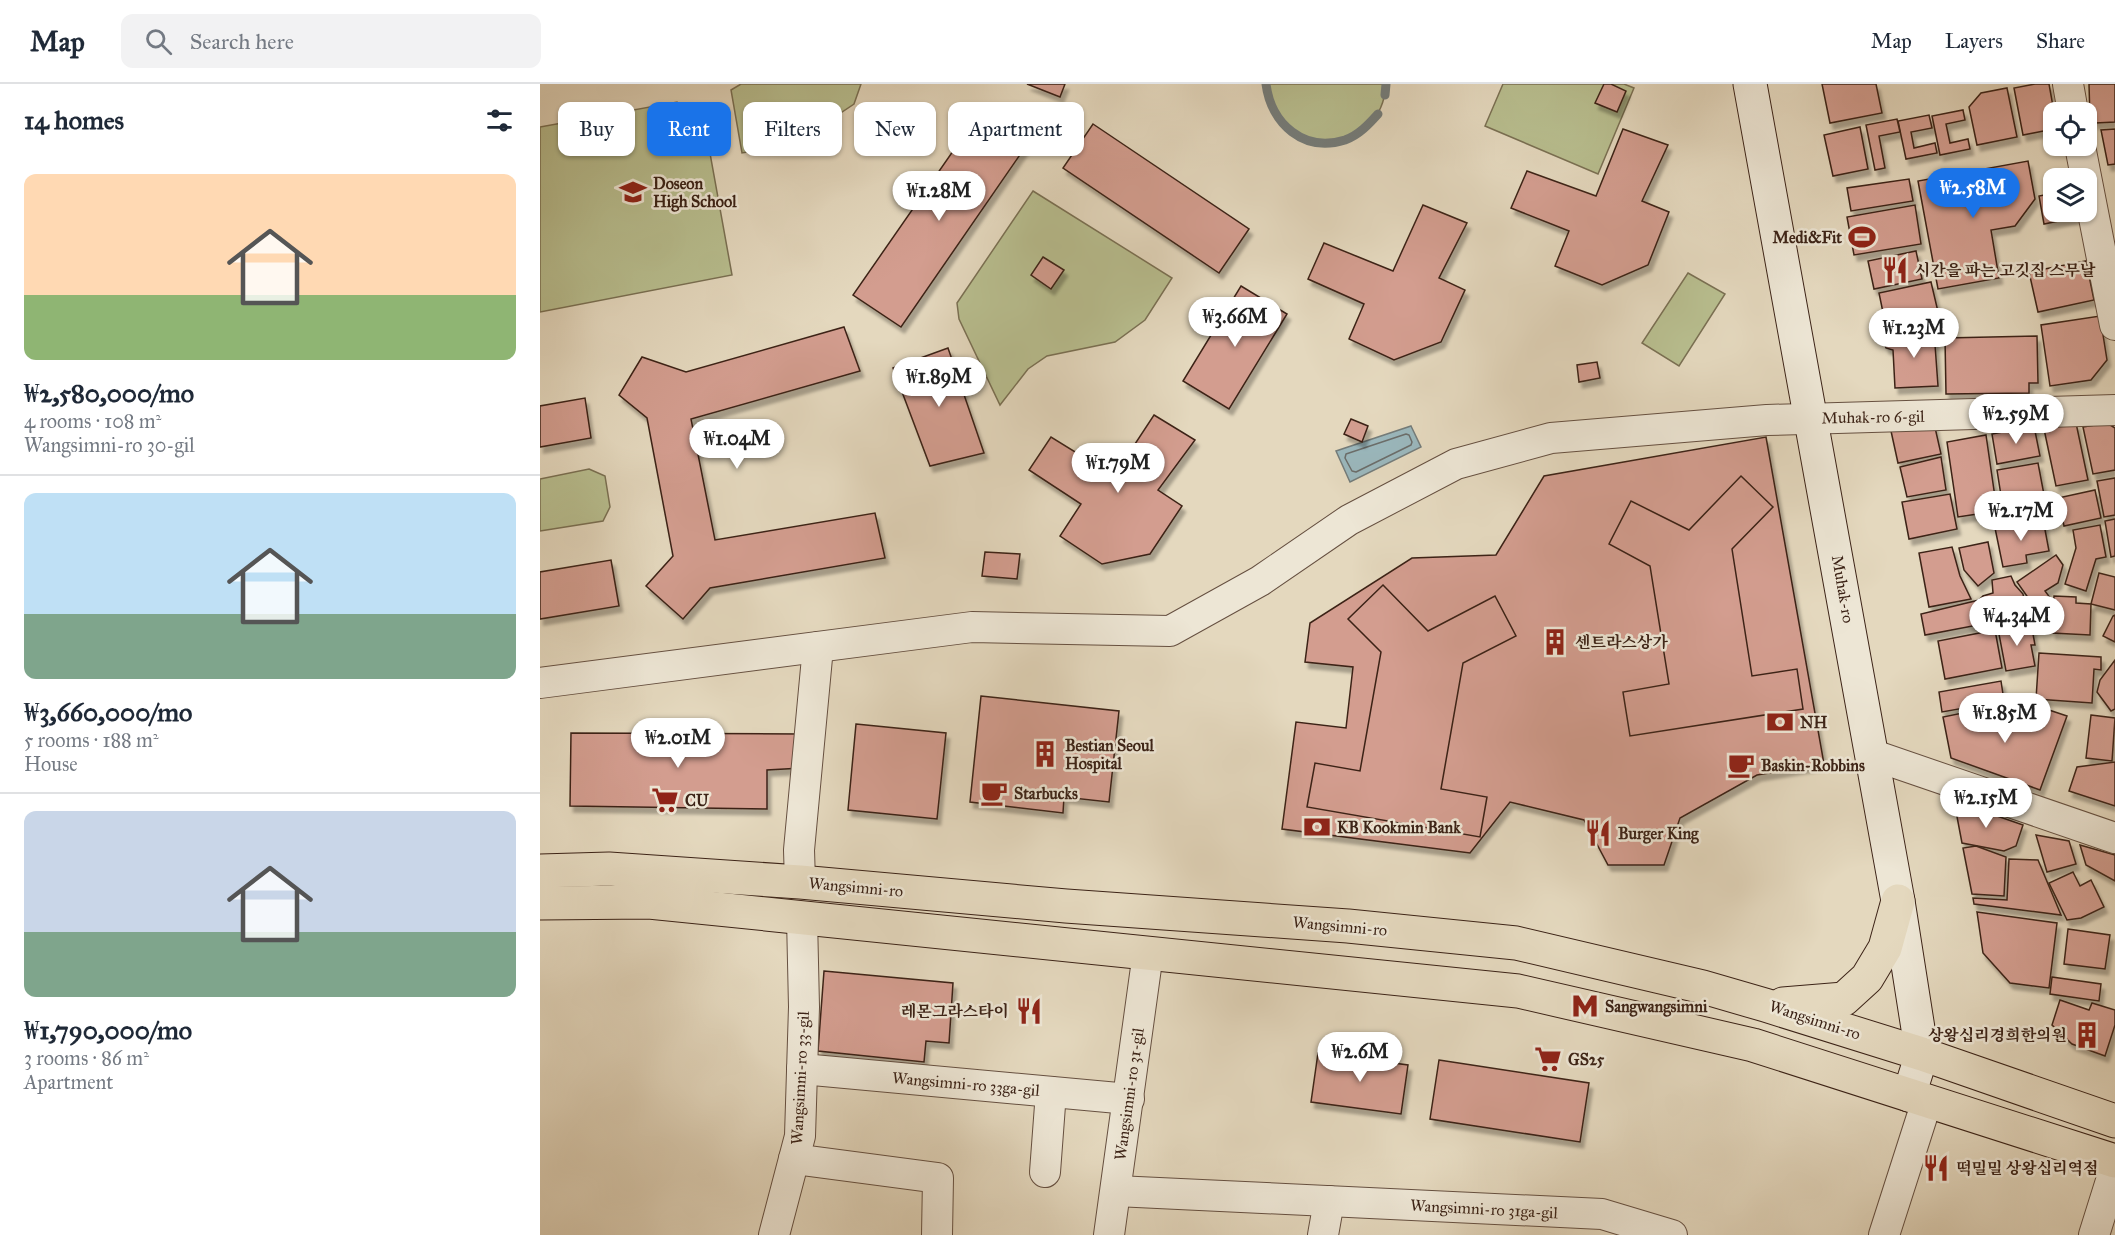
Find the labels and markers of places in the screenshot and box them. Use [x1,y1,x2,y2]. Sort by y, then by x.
pin: ₩2.58M [1924,168,2022,219]
pin: ₩1.28M [890,171,988,222]
place label: Doseon High School [653,174,737,212]
school or university icon: Doseon High School [618,177,648,207]
sports icon: Medi&Fit [1847,222,1877,252]
place label: Medi&Fit [1773,228,1842,247]
restaurant icon: 시간을 파는 고깃집 스무날 [1880,255,1910,285]
place label: 시간을 파는 고깃집 스무날 [1915,261,2096,280]
pin: ₩3.66M [1186,297,1284,348]
pin: ₩1.23M [1865,308,1963,359]
pin: ₩1.89M [890,357,988,408]
pin: ₩2.59M [1967,394,2065,445]
pin: ₩1.04M [688,419,786,470]
pin: ₩1.79M [1069,443,1167,494]
pin: ₩2.17M [1972,491,2070,542]
pin: ₩4.34M [1968,596,2066,647]
building icon: 센트라스상가 [1540,627,1570,657]
place label: 센트라스상가 [1575,633,1668,652]
pin: ₩1.85M [1956,693,2054,744]
bank icon: NH [1765,707,1795,737]
place label: NH [1800,713,1828,732]
pin: ₩2.01M [629,718,727,769]
place label: Bestian Seoul Hospital [1065,736,1155,774]
building icon: Bestian Seoul Hospital [1030,739,1060,769]
cafe icon: Baskin-Robbins [1726,750,1756,780]
place label: Baskin-Robbins [1761,756,1865,775]
cafe icon: Starbucks [979,778,1009,808]
pin: ₩2.15M [1937,778,2035,829]
place label: Starbucks [1014,784,1078,803]
supermarket icon: CU [650,785,680,815]
place label: CU [685,791,709,810]
bank icon: KB Kookmin Bank [1302,812,1332,842]
place label: KB Kookmin Bank [1337,818,1461,837]
restaurant icon: Burger King [1583,818,1613,848]
place label: Burger King [1618,824,1699,844]
metro station icon: Sangwangsimni [1570,991,1600,1021]
restaurant icon: 레몬그라스타이 [1014,996,1044,1026]
place label: Sangwangsimni [1605,997,1708,1017]
place label: 레몬그라스타이 [901,1002,1009,1021]
building icon: 상왕십리경희한의원 [2072,1020,2102,1050]
place label: 상왕십리경희한의원 [1928,1026,2067,1045]
pin: ₩2.6M [1318,1032,1402,1083]
supermarket icon: GS25 [1533,1044,1563,1074]
place label: GS25 [1568,1050,1605,1069]
restaurant icon: 떡밀밀 상왕십리역점 [1921,1153,1951,1183]
place label: 떡밀밀 상왕십리역점 [1956,1159,2099,1178]

